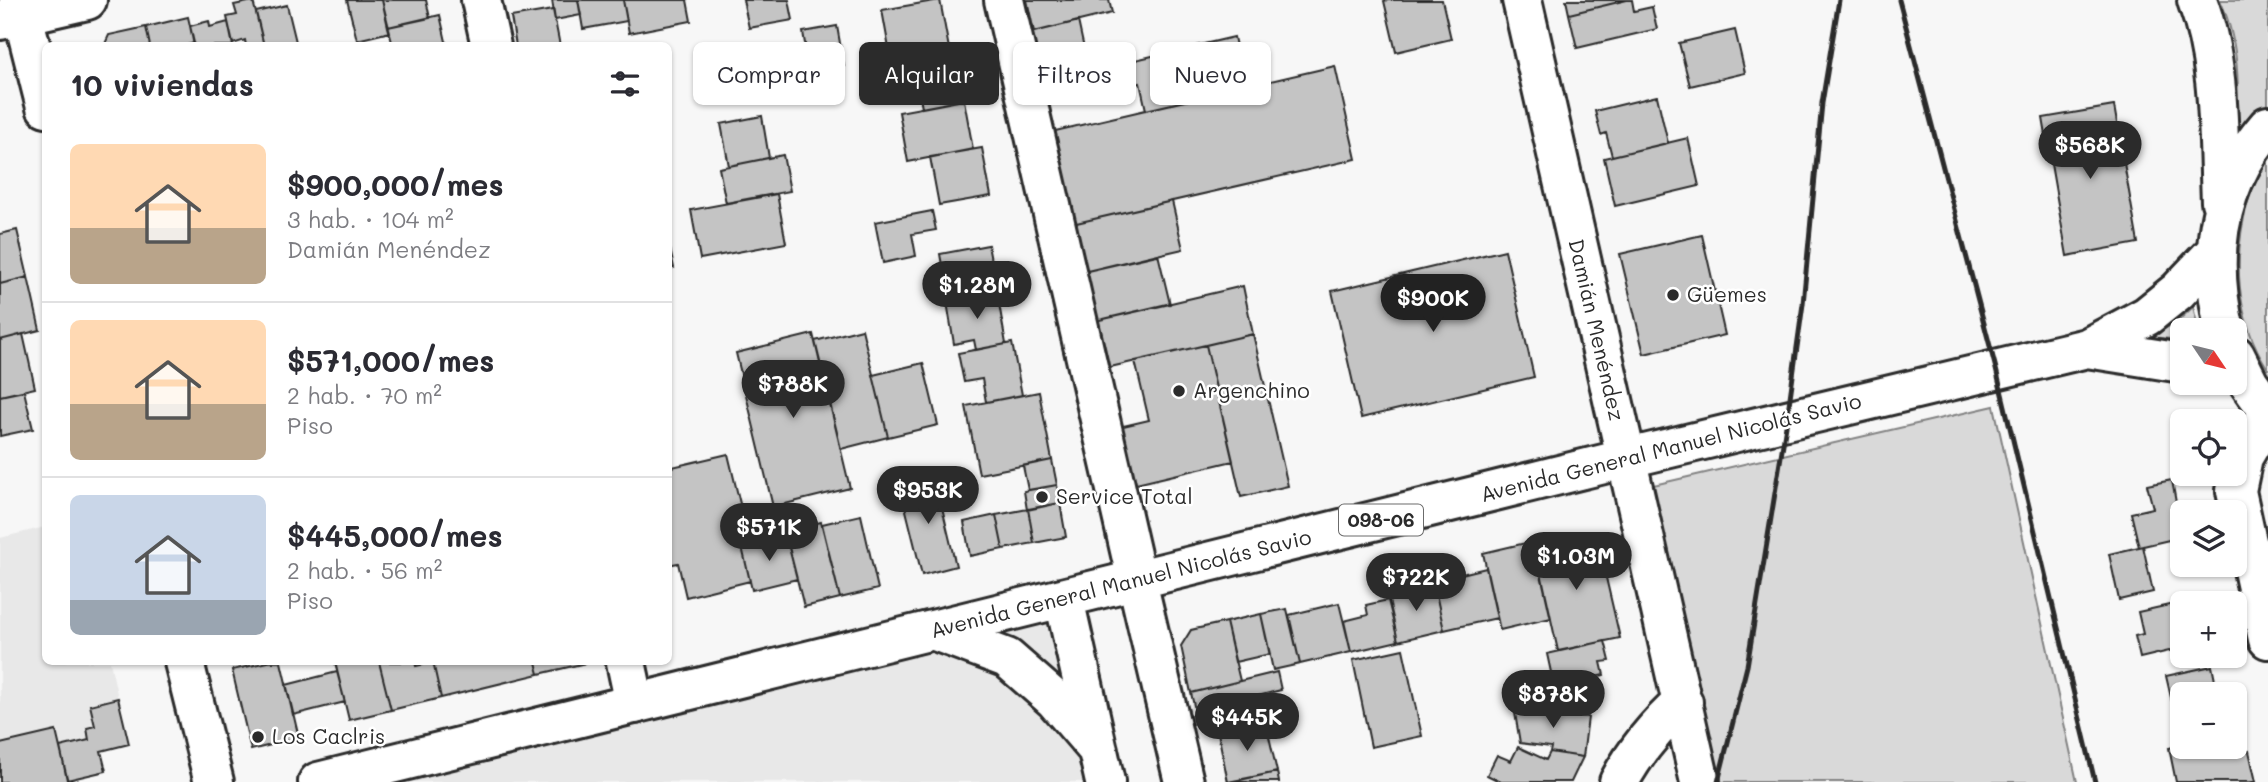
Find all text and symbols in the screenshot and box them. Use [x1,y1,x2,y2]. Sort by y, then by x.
chip: Comprar [693,42,845,105]
chip: Alquilar [859,42,999,105]
chip: Filtros [1013,42,1136,105]
chip: Nuevo [1150,42,1271,105]
text: 10 viviendas [70,64,254,104]
icon: filters [606,65,644,103]
pin: $568K [2041,122,2139,181]
text: $568K [2055,129,2125,159]
text: $900,000/mes [287,164,504,204]
icon: home [126,172,210,256]
text: 3 hab. · 104 m² [287,204,454,234]
text: Damián Menéndez [287,234,491,264]
street label: Damián Menéndez [1563,236,1632,423]
pin: $1.28M [920,262,1034,321]
text: $1.28M [938,269,1016,299]
pin: $900K [1384,274,1482,334]
place label: Güemes [1687,280,1767,307]
text: $900K [1397,282,1469,312]
marker: Güemes [1665,287,1681,303]
north arrow [2170,318,2247,396]
map controls [2170,318,2247,759]
text: $571,000/mes [287,340,494,380]
icon: home [126,348,210,432]
pin: $788K [744,360,842,420]
text: $788K [758,368,828,398]
place label: Argenchino [1193,376,1310,403]
text: 2 hab. · 70 m² [287,380,442,410]
marker: Argenchino [1171,383,1187,399]
street label: Avenida General Manuel Nicolás Savio [1478,386,1864,507]
button: locate [2170,409,2247,486]
text: Piso [287,410,333,440]
pin: $953K [879,466,977,526]
text: $953K [893,474,963,504]
place label: Service Total [1056,482,1193,509]
marker: Service Total [1034,489,1050,505]
button: layers [2170,500,2247,577]
pin: $571K [720,504,818,563]
road number: 098-06 [1339,505,1423,536]
text: $571K [736,511,802,541]
text: $445,000/mes [287,515,503,555]
street label: Avenida General Manuel Nicolás Savio [928,522,1314,643]
icon: home [126,523,210,607]
pin: $1.03M [1519,532,1633,592]
text: $1.03M [1537,540,1615,570]
pin: $722K [1367,554,1465,613]
text: 2 hab. · 56 m² [287,555,442,585]
text: $722K [1382,561,1450,591]
text: Piso [287,585,333,615]
button: + [2170,591,2247,668]
pin: $878K [1504,670,1602,730]
text: $878K [1518,678,1588,708]
button: − [2170,682,2247,759]
pin: $445K [1198,694,1296,753]
text: $445K [1211,701,1283,731]
place label: Los Caclris [272,722,385,749]
marker: Los Caclris [250,729,266,745]

